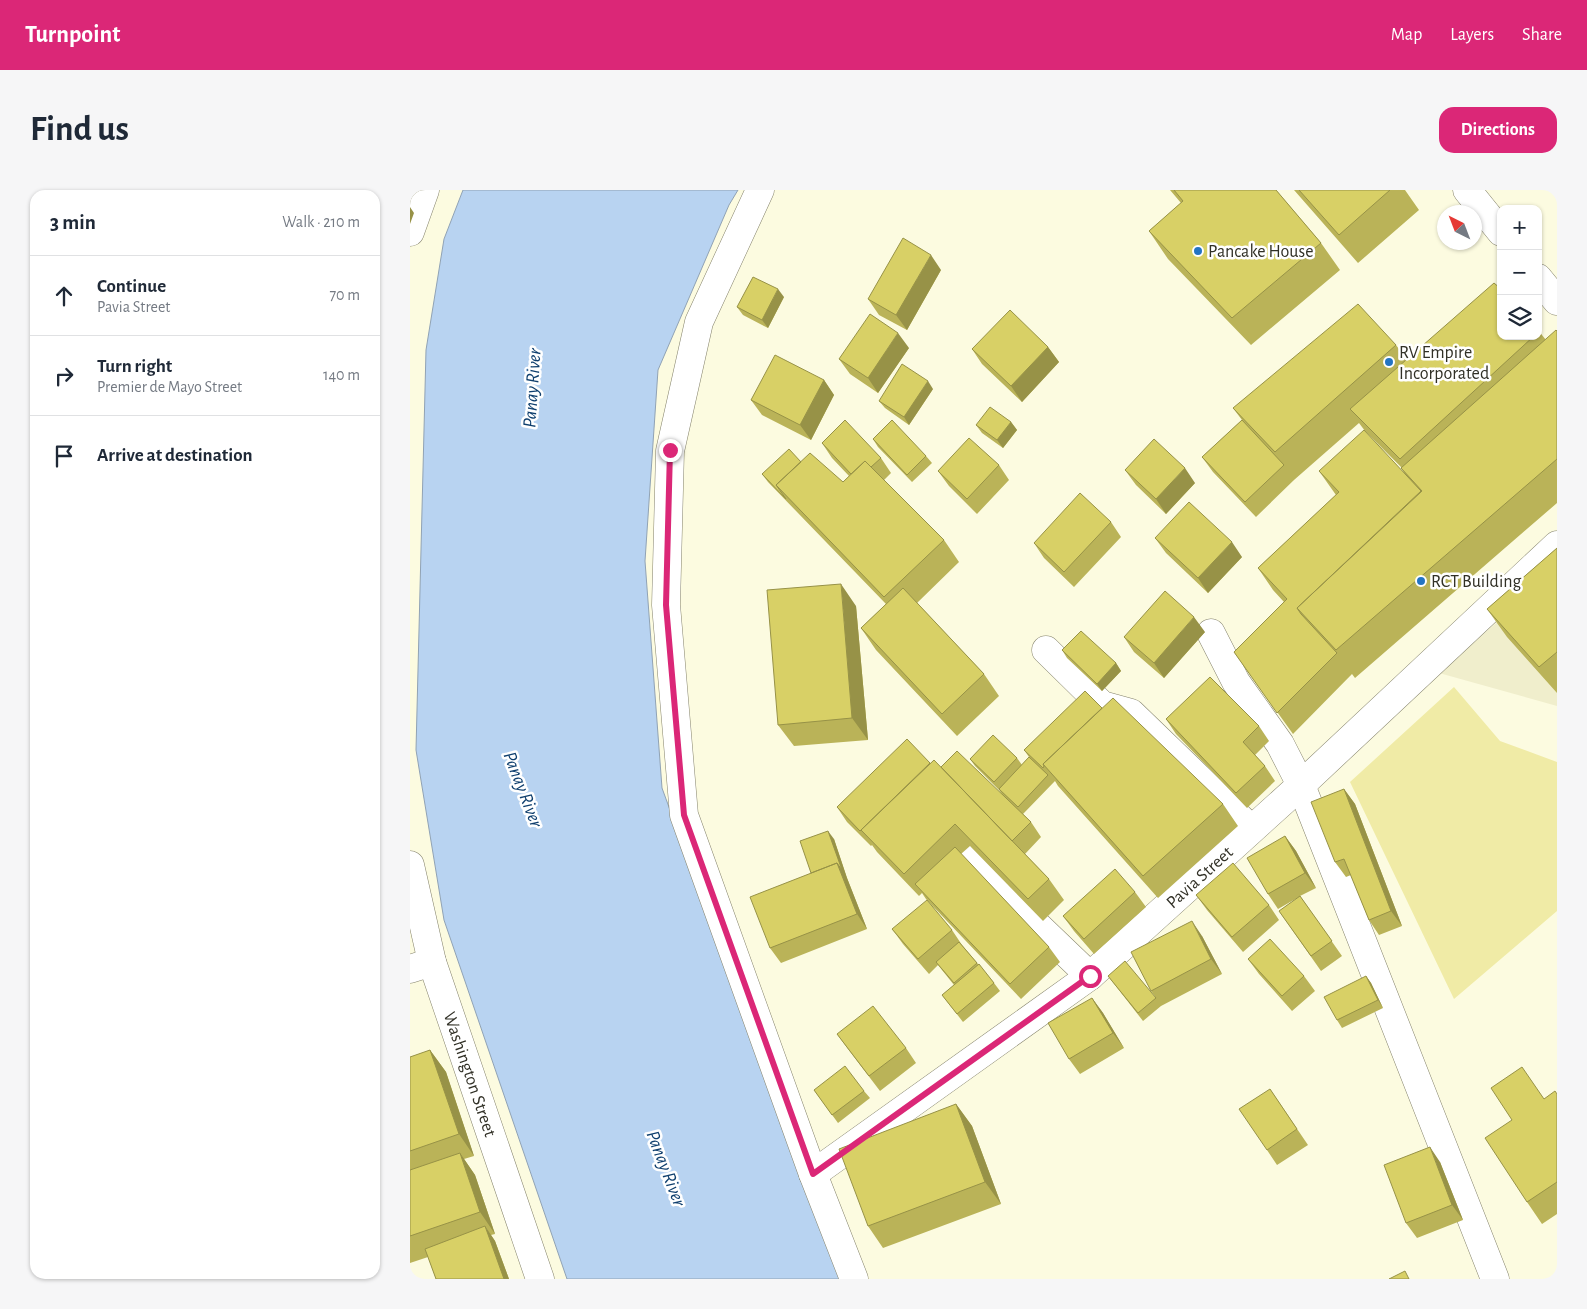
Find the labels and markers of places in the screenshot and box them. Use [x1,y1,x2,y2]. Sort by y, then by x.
place label: Pancake House [1208,243,1314,261]
marker: Pancake House [1192,245,1204,257]
place label: RV Empire Incorporated [1399,344,1489,383]
marker: RV Empire Incorporated [1383,356,1395,368]
place label: RCT Building [1431,573,1522,591]
marker: RCT Building [1415,575,1427,587]

